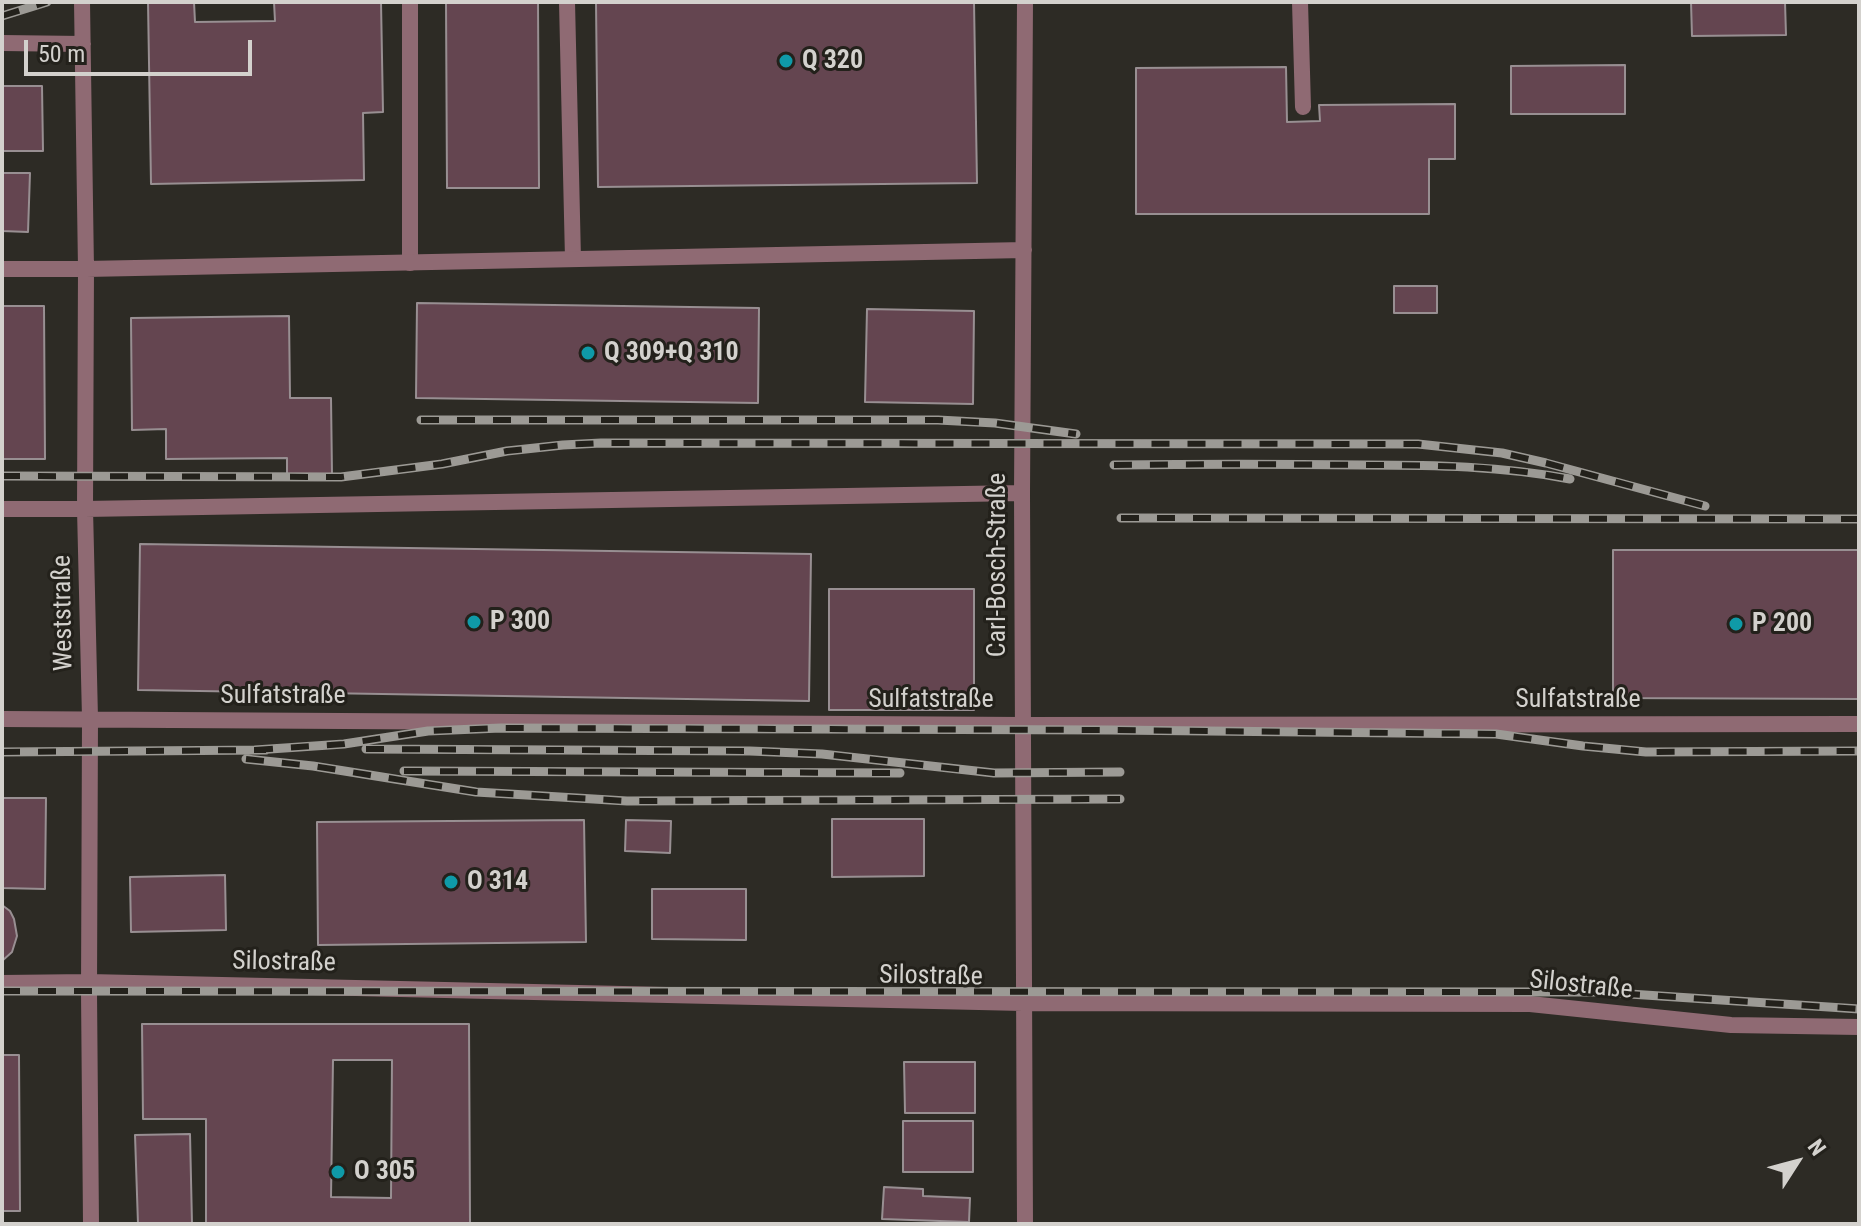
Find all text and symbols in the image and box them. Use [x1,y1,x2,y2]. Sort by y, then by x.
scale bar [28,24,256,74]
text: 50 m [38,40,85,68]
place label: Q 320 [802,45,863,77]
marker: Q 320 [777,52,795,70]
place label: Q 309+Q 310 [604,337,739,369]
marker: Q 309+Q 310 [579,344,597,362]
street label: Carl-Bosch-Straße [982,473,1014,657]
street label: Weststraße [47,555,81,671]
place label: P 300 [490,606,550,638]
place label: P 200 [1752,608,1812,640]
marker: P 300 [465,613,483,631]
marker: P 200 [1727,615,1745,633]
street label: Sulfatstraße [220,680,346,712]
street label: Sulfatstraße [868,684,994,716]
street label: Sulfatstraße [1515,684,1641,716]
place label: O 314 [467,866,528,898]
marker: O 314 [442,873,460,891]
street label: Silostraße [232,946,336,980]
street label: Silostraße [879,960,983,994]
street label: Silostraße [1528,965,1634,1007]
north arrow [1757,1122,1837,1202]
text: N [1803,1135,1831,1160]
place label: O 305 [354,1156,415,1188]
marker: O 305 [329,1163,347,1181]

